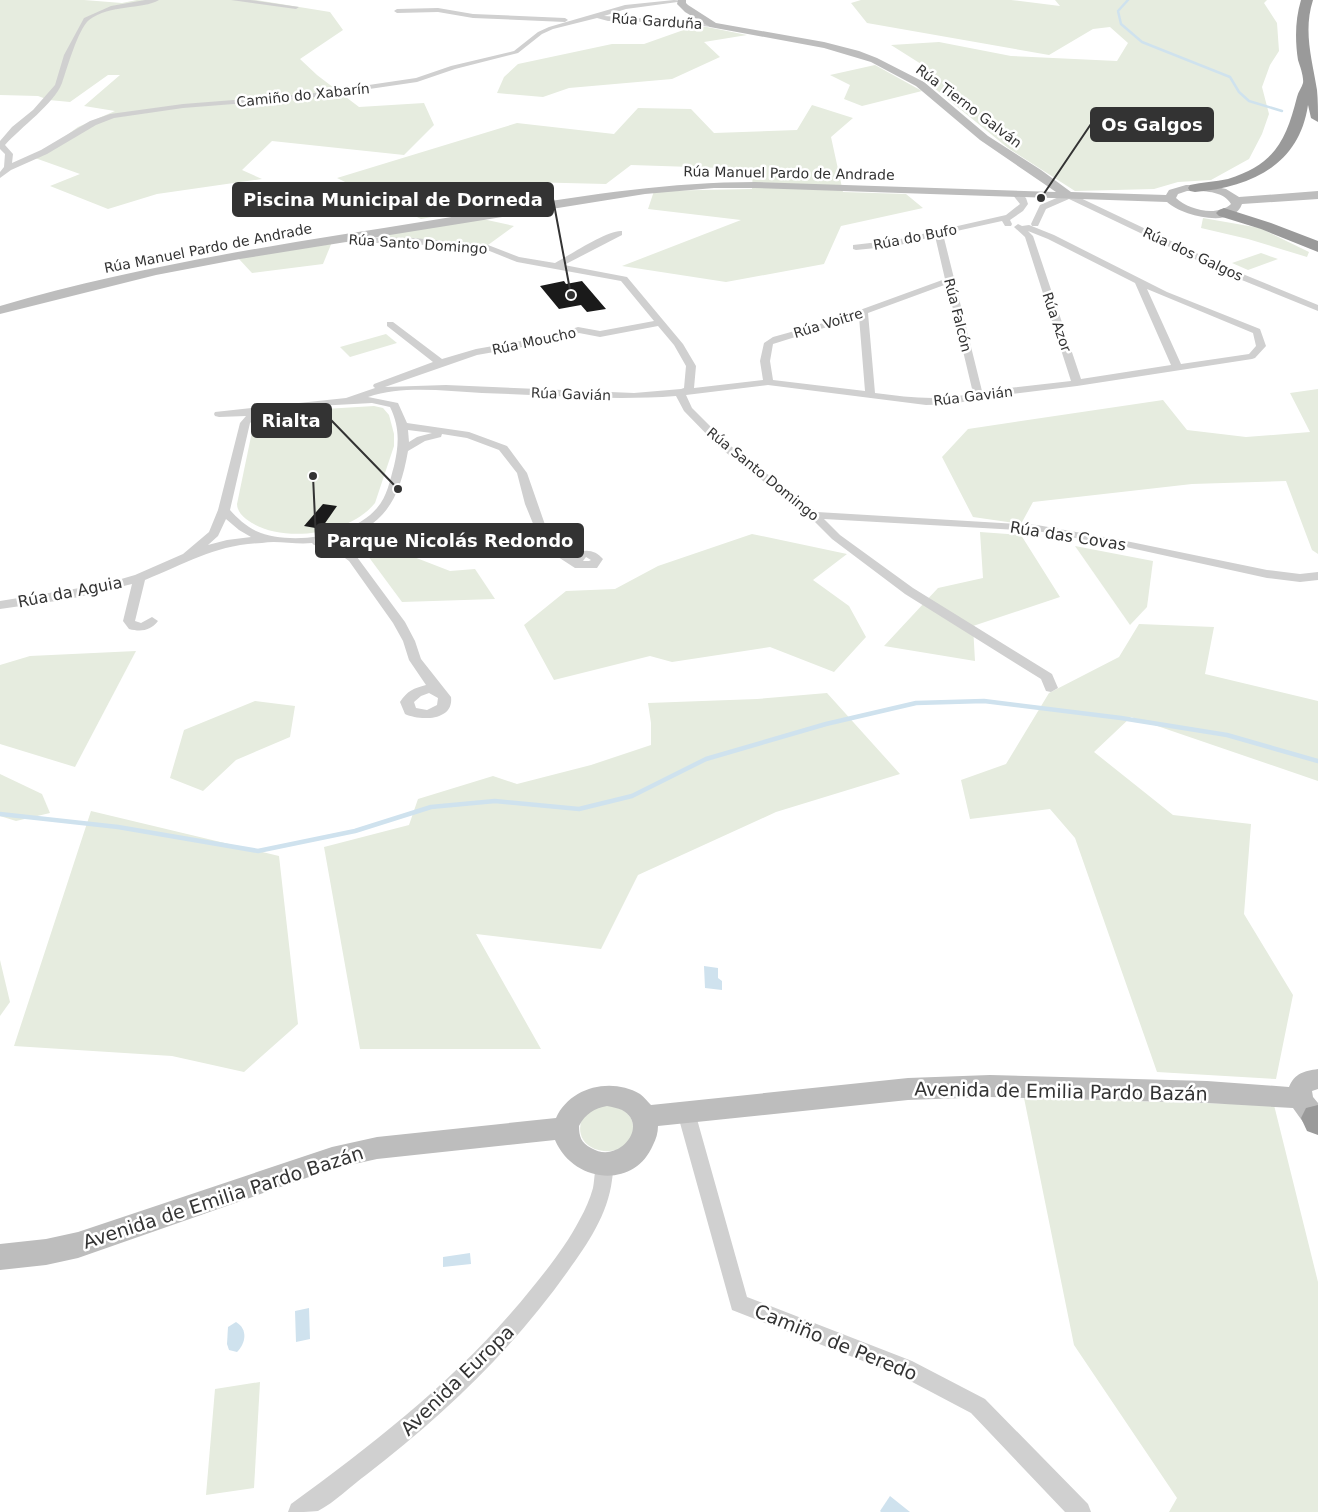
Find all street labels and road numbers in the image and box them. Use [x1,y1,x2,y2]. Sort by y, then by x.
street label: Rúa Garduña [611,10,703,32]
street label: Rúa Tierno Galván [913,61,1025,151]
street label: Camiño do Xabarín [236,80,370,110]
street label: Rúa Manuel Pardo de Andrade [683,163,895,183]
street label: Rúa Manuel Pardo de Andrade [103,220,313,276]
street label: Rúa do Bufo [872,221,958,253]
street label: Rúa dos Galgos [1141,224,1245,284]
street label: Rúa Santo Domingo [348,231,488,257]
street label: Rúa Falcón [941,276,975,354]
street label: Rúa Azor [1039,290,1075,354]
street label: Rúa Voitre [791,305,865,341]
street label: Rúa Moucho [490,324,578,358]
street label: Rúa Gavián [932,383,1014,409]
street label: Rúa Gavián [531,385,611,403]
street label: Rúa Santo Domingo [704,424,822,524]
street label: Rúa das Covas [1009,517,1127,555]
street label: Rúa da Aguia [16,573,124,611]
street label: Avenida de Emilia Pardo Bazán [914,1077,1208,1105]
street label: Avenida de Emilia Pardo Bazán [80,1141,366,1253]
street label: Camiño de Peredo [751,1299,921,1385]
street label: Avenida Europa [396,1320,518,1440]

